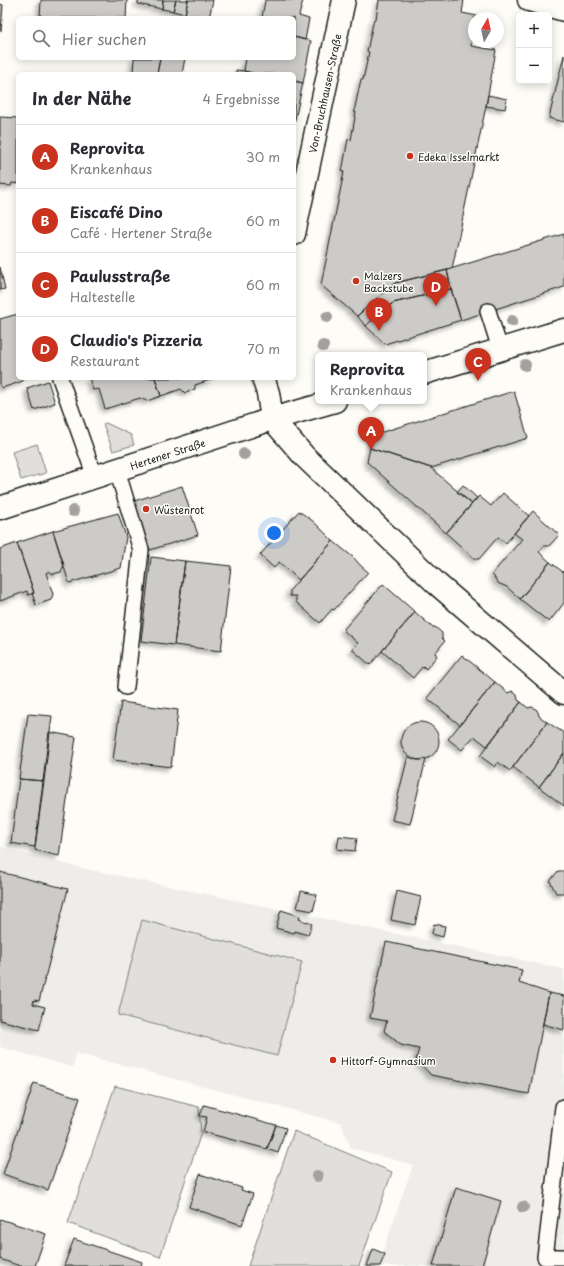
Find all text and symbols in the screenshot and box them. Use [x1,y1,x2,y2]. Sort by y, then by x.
north arrow [468,12,504,48]
map controls [516,12,552,84]
button: + [516,12,552,48]
search box [16,16,296,60]
icon: search [30,27,52,49]
text: Hier suchen [62,27,147,50]
street label: Von-Bruchhausen-Straße [304,32,344,154]
button: − [516,48,552,84]
text: In der Nähe [32,85,131,111]
text: 4 Ergebnisse [203,89,280,108]
text: Reprovita [70,136,145,159]
text: A [40,147,50,166]
text: 30 m [246,147,280,166]
place label: Edeka Isselmarkt [418,149,499,164]
marker: Edeka Isselmarkt [405,151,415,161]
text: Krankenhaus [70,159,152,178]
text: Eiscafé Dino [70,200,163,223]
text: B [41,211,49,230]
text: 60 m [246,211,280,230]
text: Café · Hertener Straße [70,223,212,242]
text: Paulusstraße [70,264,170,287]
place label: Malzers Backstube [364,268,414,295]
pin: D [423,273,449,306]
text: C [40,275,50,294]
text: 60 m [246,275,280,294]
marker: Malzers Backstube [351,276,361,286]
text: Haltestelle [70,287,135,306]
pin: B [366,298,392,331]
text: Claudio's Pizzeria [70,328,203,351]
text: D [40,339,50,358]
text: 70 m [247,339,280,358]
pin: C [465,348,491,381]
text: Restaurant [70,351,140,370]
popup [315,352,427,404]
text: Reprovita [330,357,405,380]
text: Krankenhaus [330,380,412,399]
pin: A [358,417,384,450]
street label: Hertener Straße [128,434,207,473]
place label: Wüstenrot [154,502,204,517]
marker: Wüstenrot [141,504,151,514]
your location [264,523,284,543]
place label: Hittorf-Gymnasium [341,1053,436,1069]
marker: Hittorf-Gymnasium [328,1055,338,1065]

